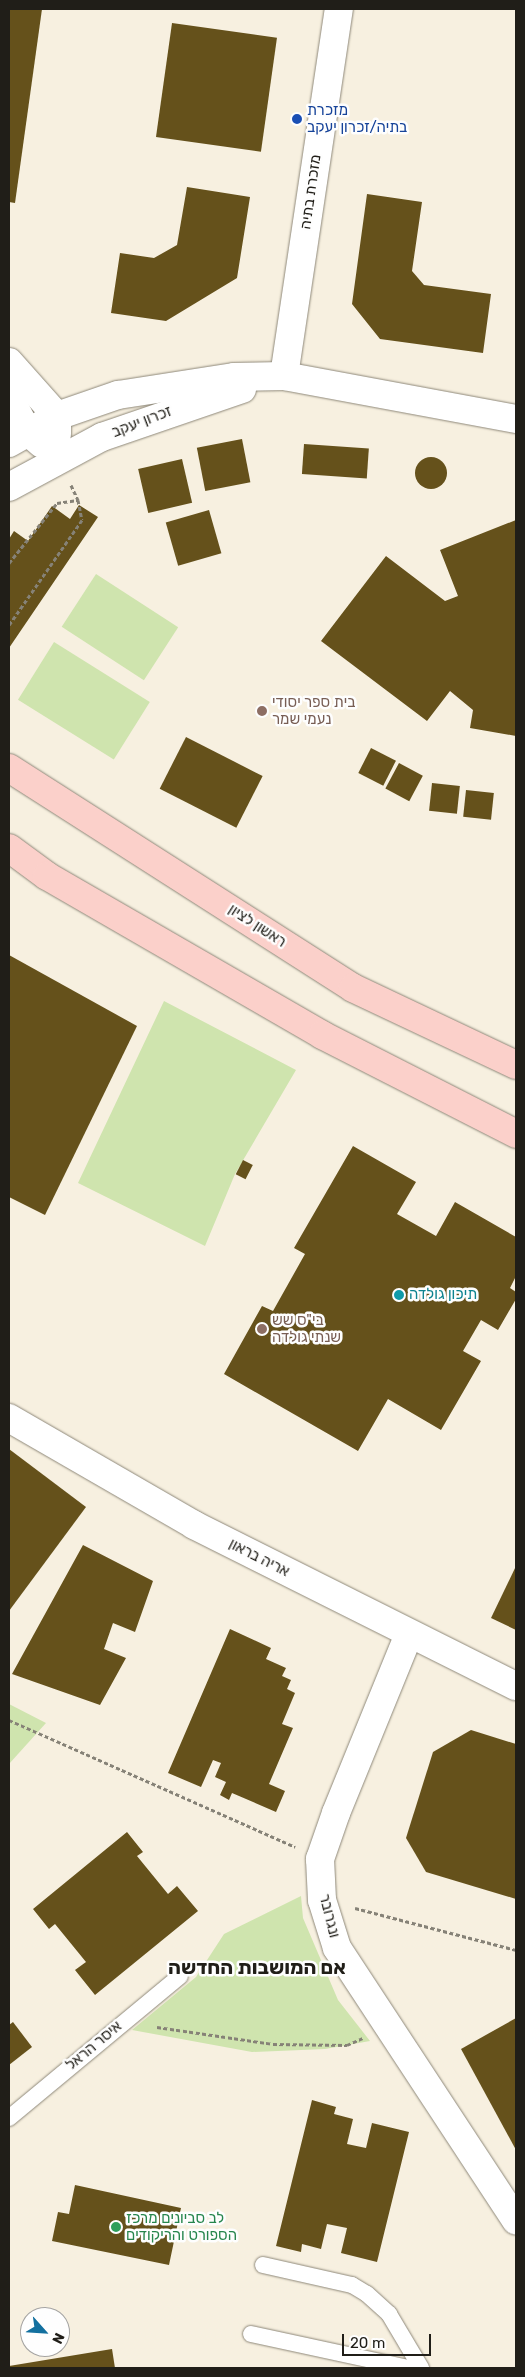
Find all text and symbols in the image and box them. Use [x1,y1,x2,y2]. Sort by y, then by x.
place label: מזכרת בתיה/זכרון יעקב [307,101,407,136]
marker: מזכרת בתיה/זכרון יעקב [291,113,303,125]
street label: מזכרת בתיה [297,153,325,231]
street label: זכרון יעקב [109,402,175,442]
place label: בית ספר יסודי נעמי שמר [272,693,356,728]
marker: בית ספר יסודי נעמי שמר [256,705,268,717]
street label: ראשון לציון [225,901,289,951]
place label: תיכון גולדה [409,1286,477,1304]
marker: תיכון גולדה [393,1289,405,1301]
place label: בי"ס שש שנתי גולדה [272,1311,341,1346]
marker: בי"ס שש שנתי גולדה [256,1323,268,1335]
street label: אריה בראון [226,1535,292,1581]
street label: ונגרובר [315,1892,343,1940]
district label: אם המושבות החדשה [168,1955,346,1979]
street label: איסר הראל [62,2017,126,2075]
place label: לב סביונים מרכז הספורט והריקודים [126,2209,237,2244]
marker: לב סביונים מרכז הספורט והריקודים [110,2221,122,2233]
north arrow [20,2307,70,2357]
scale bar [345,2324,434,2356]
text: N [48,2330,68,2347]
text: 20 m [350,2334,385,2352]

